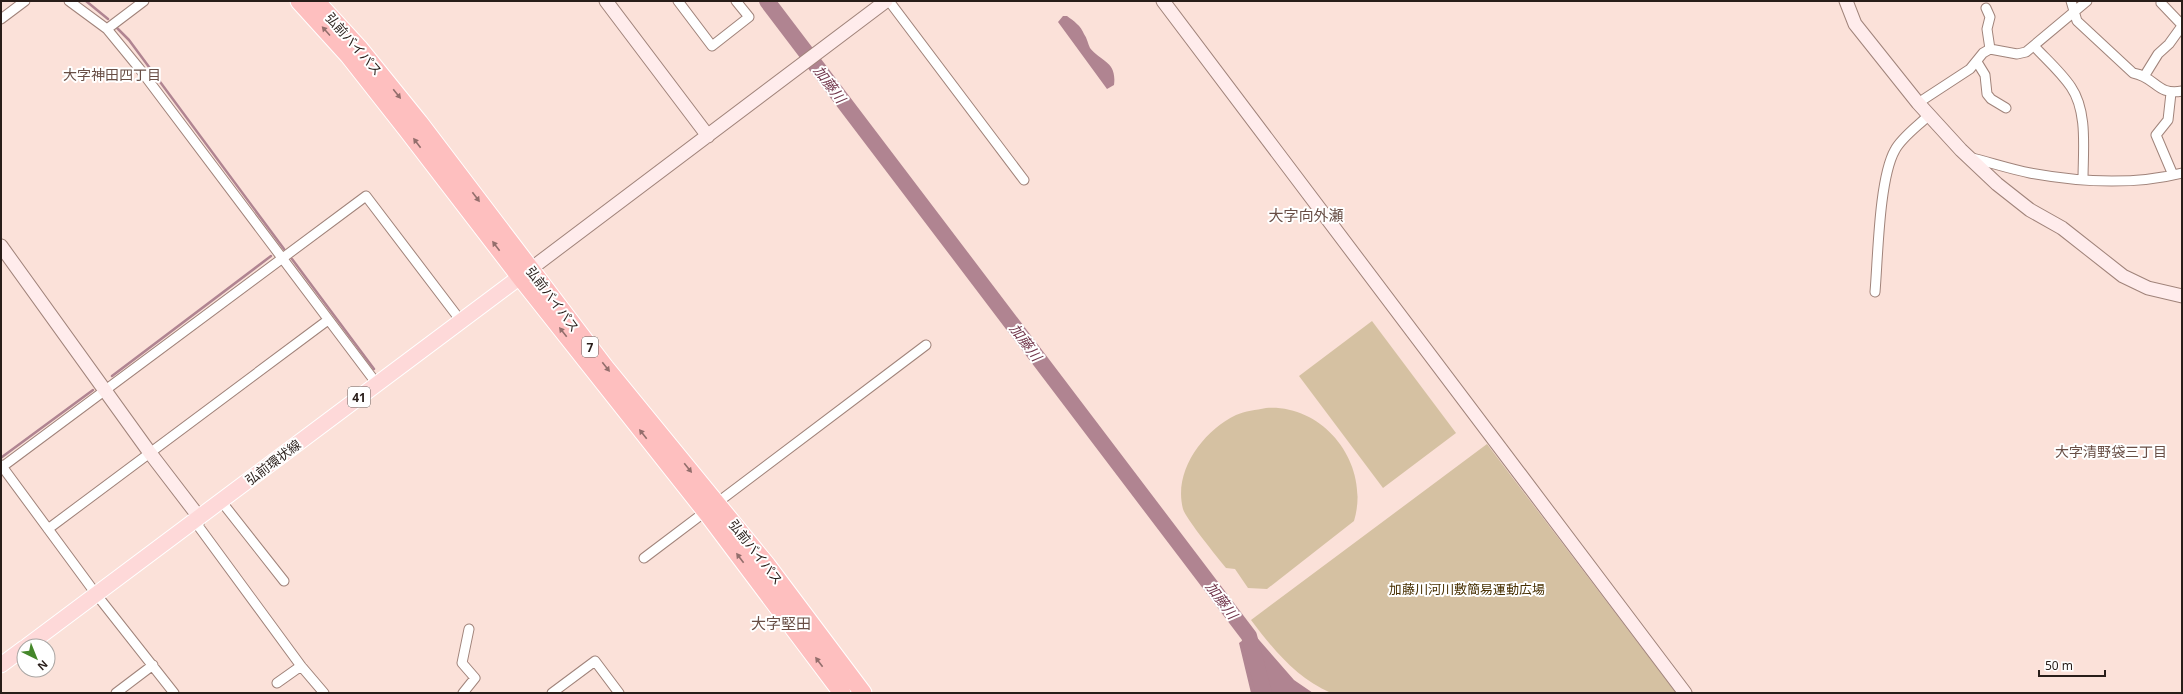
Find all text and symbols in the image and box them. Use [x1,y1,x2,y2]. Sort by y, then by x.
street label: 弘前バイパス [322,9,386,79]
one-way arrow [322,26,331,37]
water label: 加藤川 [810,62,851,108]
district label: 大字神田四丁目 [63,65,161,84]
one-way arrow [392,89,401,100]
one-way arrow [413,138,421,149]
one-way arrow [472,192,480,202]
district label: 大字向外瀬 [1268,205,1344,225]
one-way arrow [492,241,500,252]
street label: 弘前バイパス [522,263,584,335]
water label: 加藤川 [1006,320,1047,366]
one-way arrow [558,326,567,337]
road number: 7 [582,337,598,357]
one-way arrow [601,362,610,373]
road number: 41 [348,387,370,407]
one-way arrow [639,428,648,439]
street label: 弘前環状線 [242,435,304,489]
district label: 大字清野袋三丁目 [2055,442,2167,461]
one-way arrow [684,462,693,473]
street label: 弘前バイパス [725,516,787,588]
one-way arrow [736,553,745,564]
water label: 加藤川 [1202,578,1243,624]
park label: 加藤川河川敷簡易運動広場 [1389,580,1545,598]
district label: 大字堅田 [751,613,811,633]
north arrow [16,638,56,678]
scale bar [2039,652,2105,678]
one-way arrow [814,656,823,667]
text: N [35,657,52,674]
text: 50 m [2045,657,2073,674]

